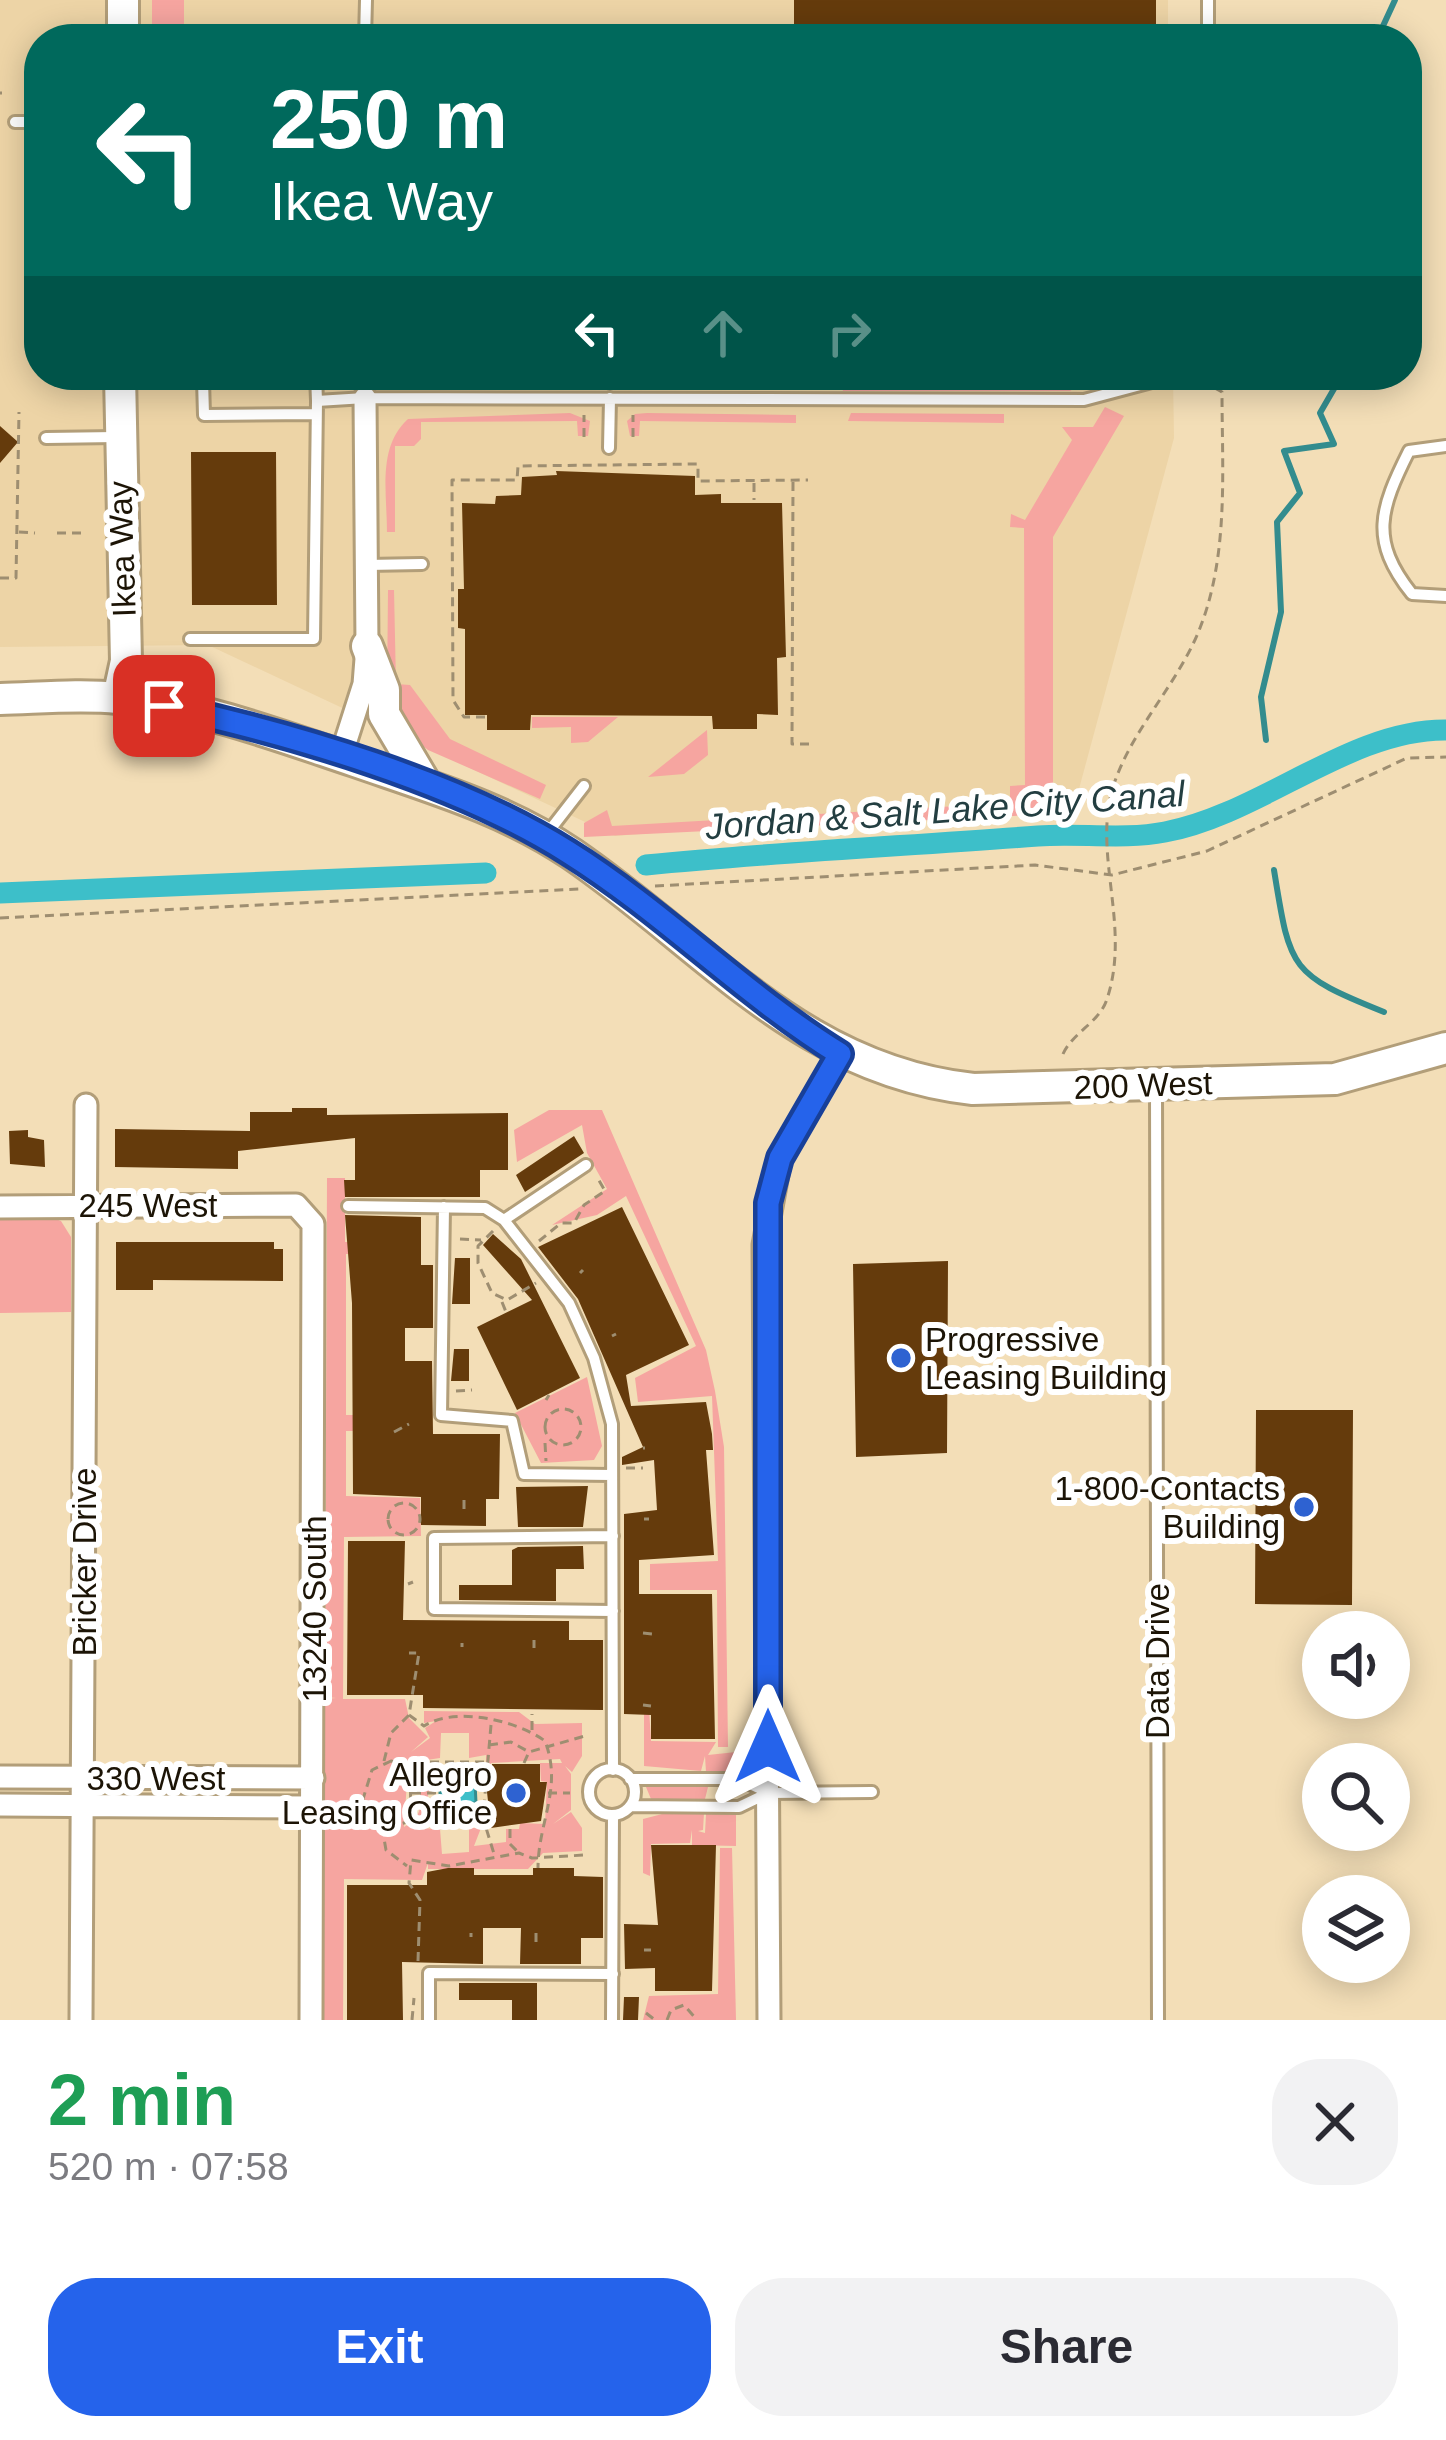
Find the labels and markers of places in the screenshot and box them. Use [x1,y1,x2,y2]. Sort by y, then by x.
pin [113,655,215,757]
place label: Progressive Leasing Building [925,1321,1167,1396]
marker: Progressive Leasing Building [888,1345,914,1371]
place label: 1-800-Contacts Building [1054,1470,1280,1545]
marker: 1-800-Contacts Building [1291,1494,1317,1520]
place label: Allegro Leasing Office [282,1756,492,1831]
marker: Allegro Leasing Office [503,1780,529,1806]

